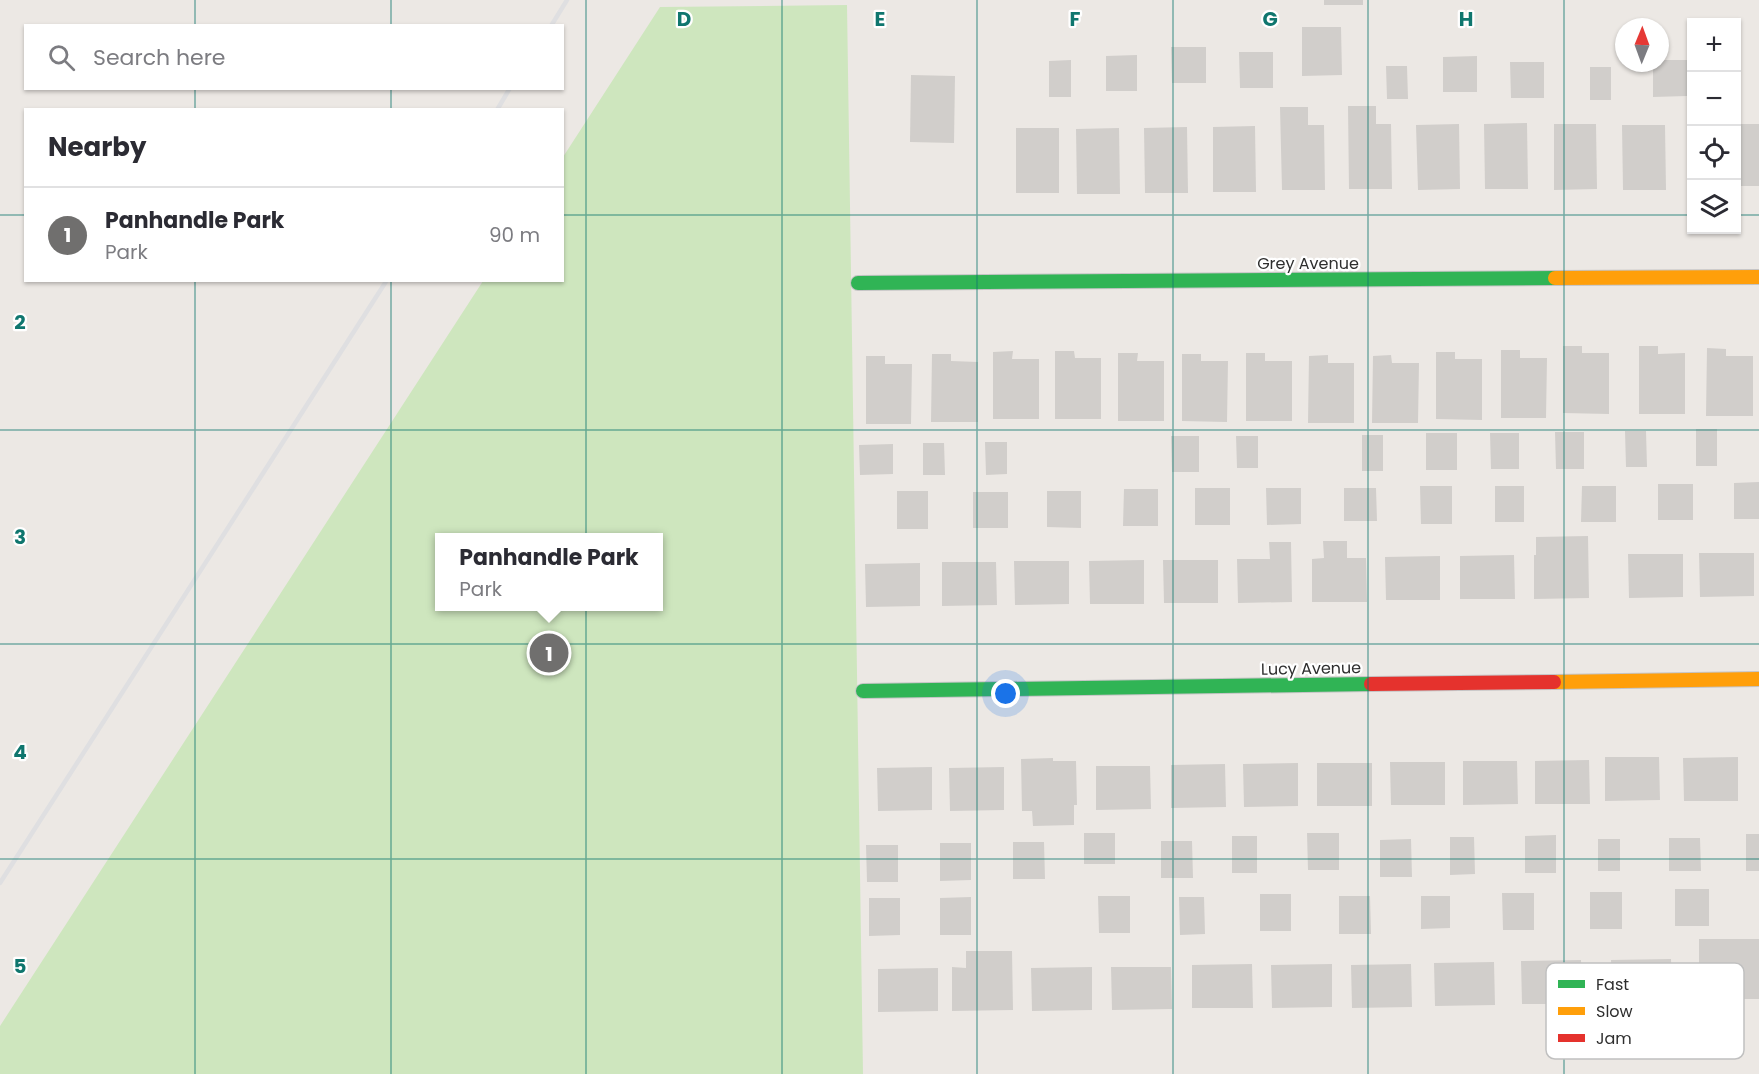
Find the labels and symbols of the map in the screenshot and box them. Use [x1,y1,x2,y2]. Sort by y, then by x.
text: D [677,5,691,33]
text: E [875,5,885,33]
text: F [1070,5,1081,33]
text: G [1262,5,1278,33]
text: H [1459,5,1473,33]
north arrow [1615,18,1669,72]
street label: Grey Avenue [1257,252,1359,275]
text: 2 [14,308,26,336]
text: 3 [14,523,26,551]
pin: 1 [530,630,568,676]
street label: Lucy Avenue [1261,656,1361,681]
your location [991,679,1020,708]
text: 4 [13,738,27,766]
text: 5 [14,952,27,980]
legend [1546,963,1744,1059]
text: Fast [1596,973,1629,996]
text: Slow [1596,1000,1633,1023]
text: Jam [1596,1027,1632,1050]

